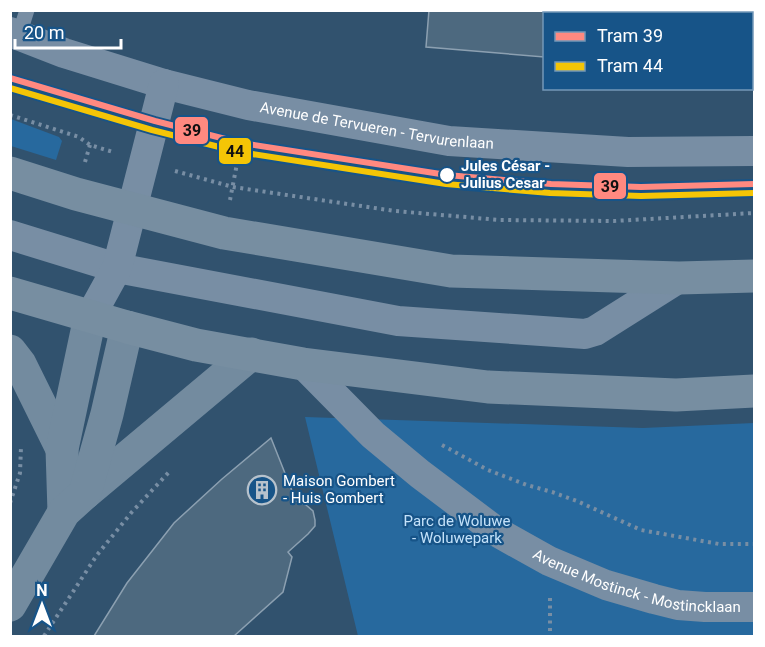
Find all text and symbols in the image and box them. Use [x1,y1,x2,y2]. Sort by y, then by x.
scale bar [15,12,122,50]
legend [543,12,753,90]
text: 20 m [24,22,64,43]
text: Tram 39 [597,25,663,46]
text: Tram 44 [597,55,663,76]
street label: Avenue de Tervueren - Tervurenlaan [259,98,494,153]
line badge: 39 [174,116,209,145]
text: 39 [183,121,201,140]
line badge: 44 [218,137,252,165]
text: 44 [226,142,244,161]
place label: Jules César - Julius Cesar [461,157,550,192]
marker: Jules César - Julius Cesar [438,166,456,184]
line badge: 39 [593,172,627,200]
text: 39 [601,177,619,196]
place label: Maison Gombert - Huis Gombert [283,472,395,507]
building icon: Maison Gombert - Huis Gombert [246,474,278,506]
park label: Parc de Woluwe - Woluwepark [404,512,511,547]
street label: Avenue Mostinck - Mostincklaan [530,545,741,616]
north arrow [12,575,72,635]
text: N [36,581,48,600]

